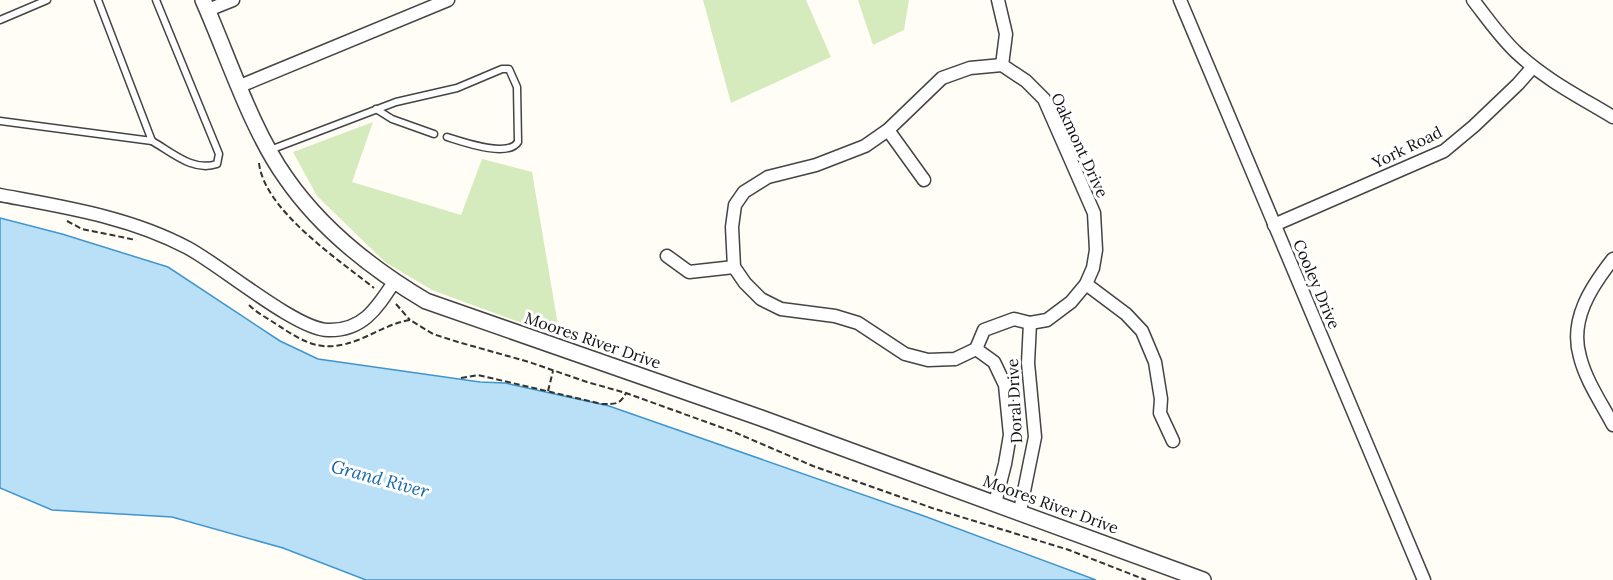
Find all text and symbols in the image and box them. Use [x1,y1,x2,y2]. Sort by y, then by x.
street label: Oakmont Drive [1047,89,1113,201]
street label: York Road [1368,121,1446,173]
street label: Cooley Drive [1289,236,1345,332]
street label: Moores River Drive [522,307,664,373]
street label: Doral Drive [1002,358,1026,444]
water label: Grand River [329,454,432,503]
street label: Moores River Drive [980,470,1122,538]

